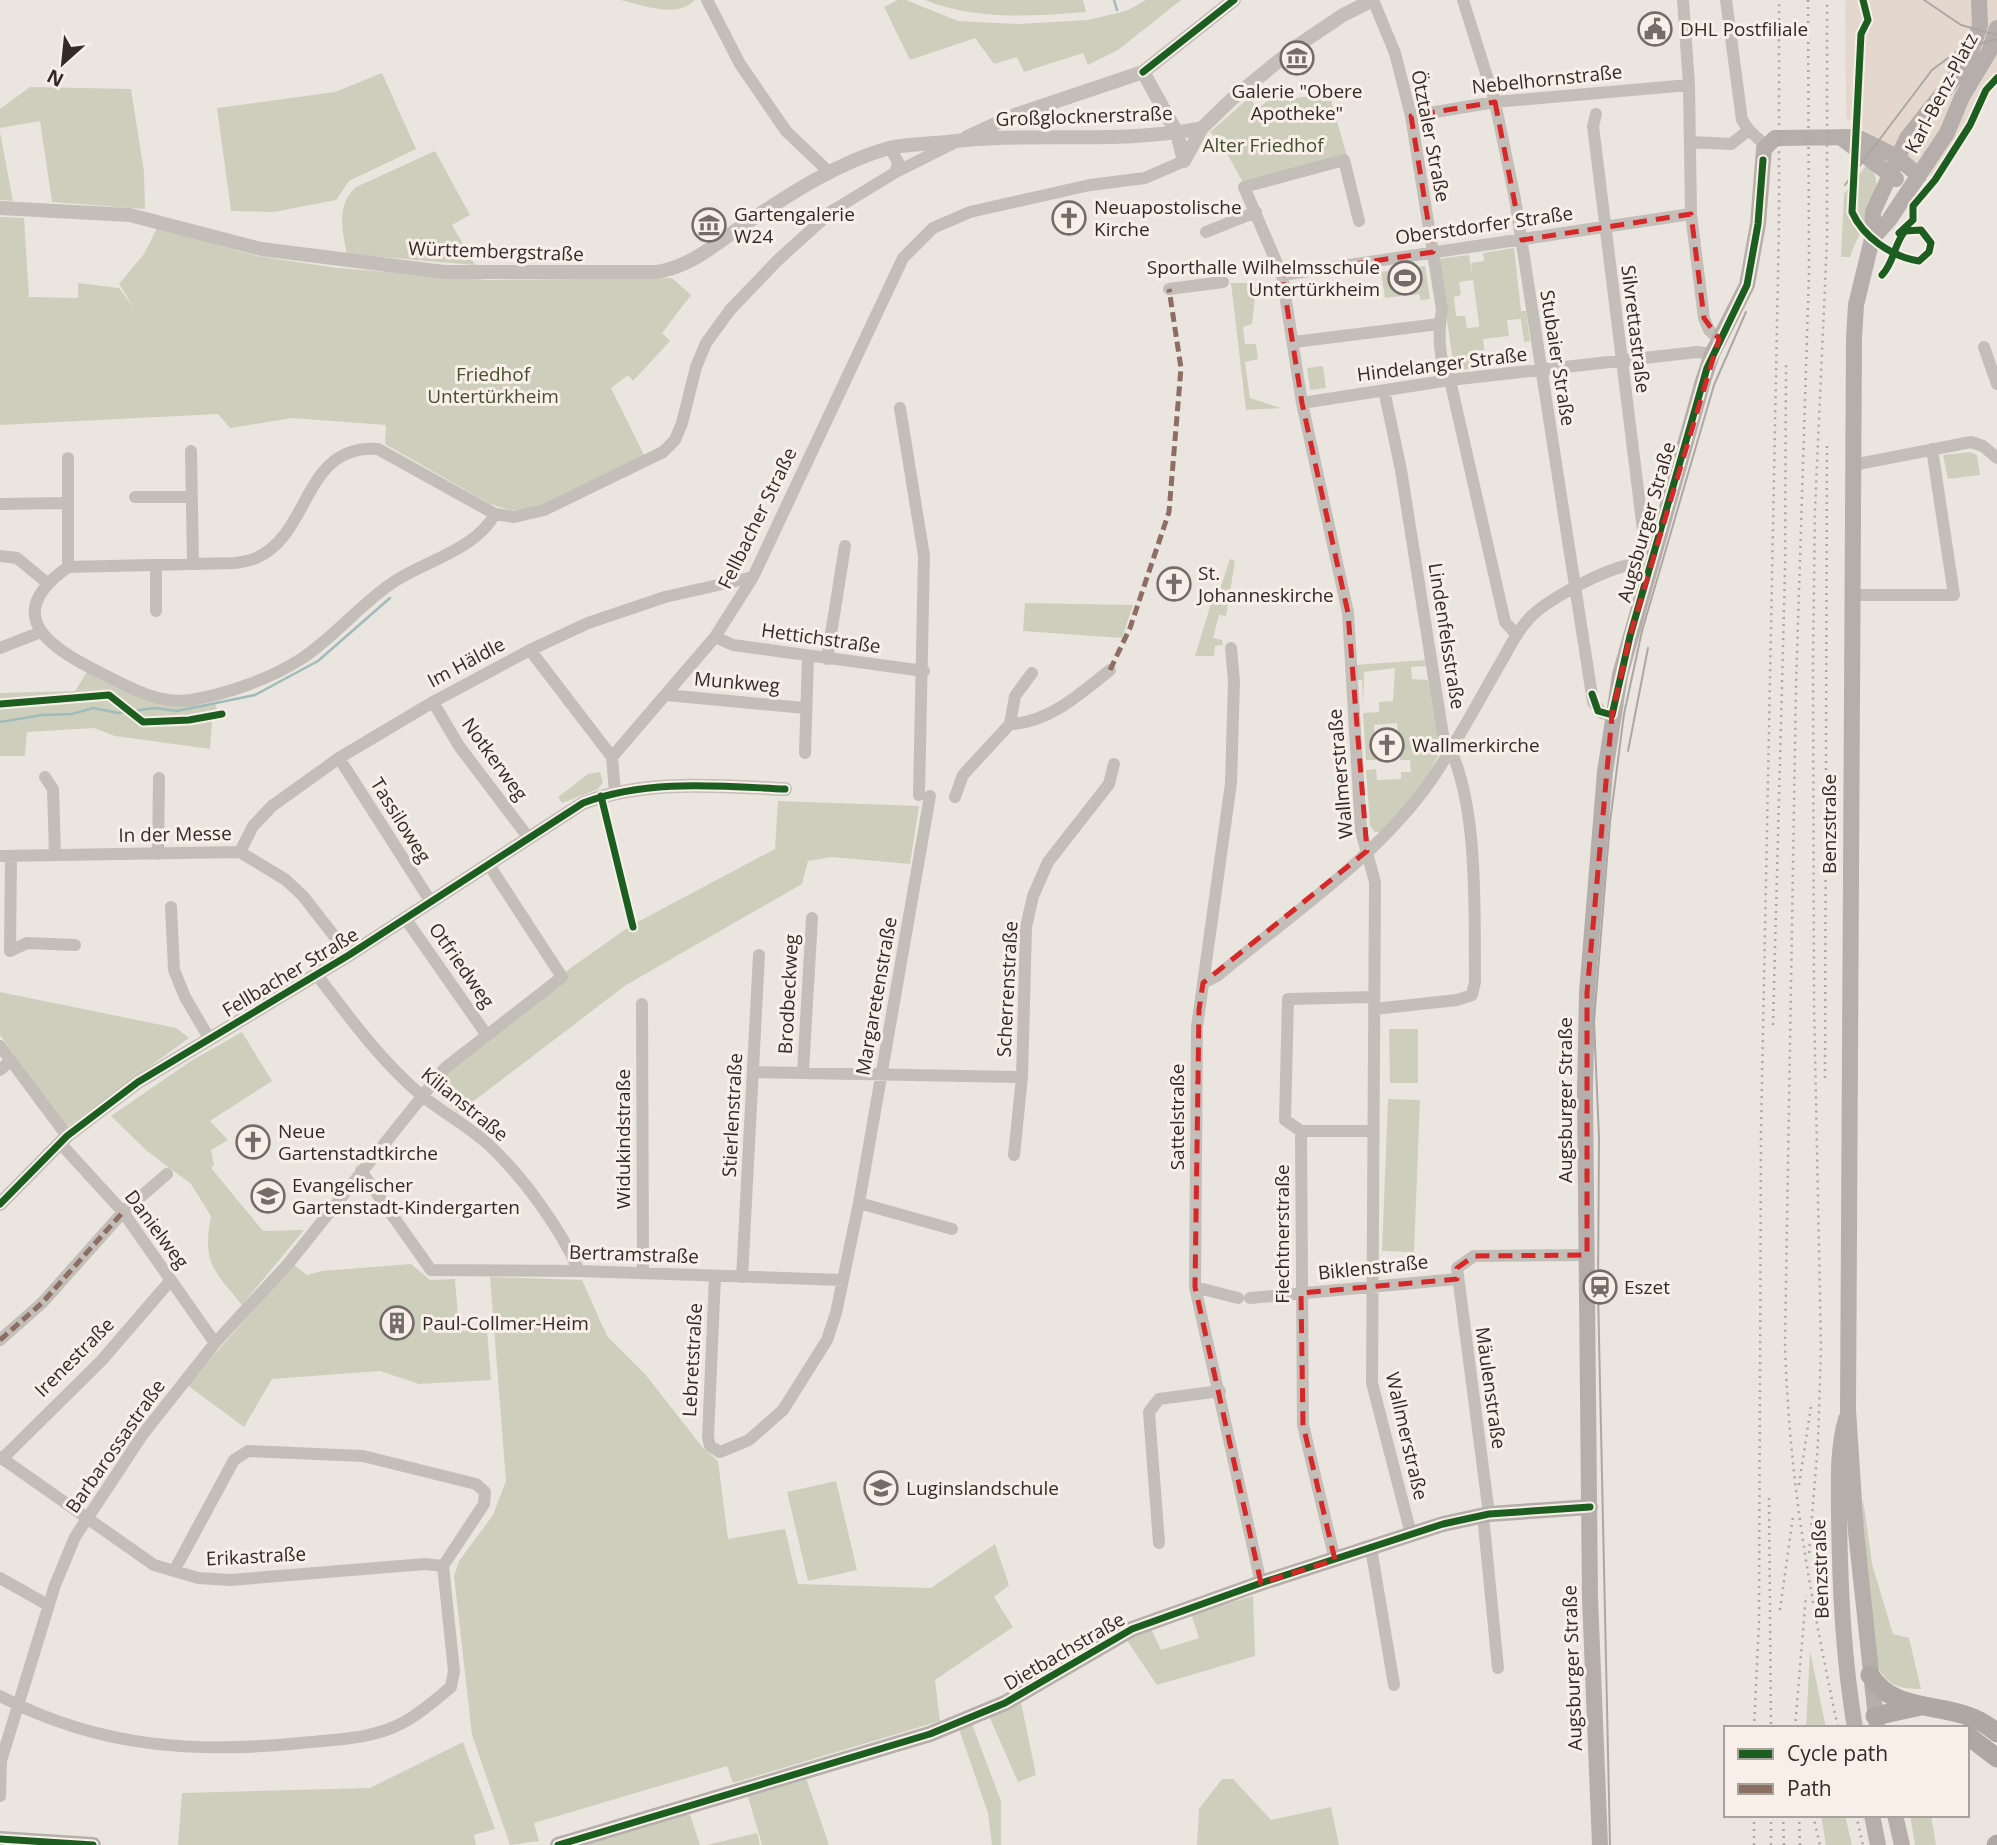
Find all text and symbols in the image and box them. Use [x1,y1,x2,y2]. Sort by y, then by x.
public building icon: DHL Postfiliale [1636,10,1674,48]
place label: DHL Postfiliale [1680,16,1808,42]
north arrow [28,28,98,98]
street label: Karl-Benz-Platz [1898,28,1984,158]
museum icon: Galerie "Obere Apotheke" [1278,39,1316,77]
street label: Nebelhornstraße [1470,58,1624,100]
text: N [42,63,68,93]
street label: Ötztaler Straße [1405,68,1457,204]
place label: Galerie "Obere Apotheke" [1231,78,1363,126]
street label: Großglocknerstraße [995,100,1173,132]
park label: Alter Friedhof [1202,132,1325,158]
place label: Neuapostolische Kirche [1094,194,1242,242]
church icon: Neuapostolische Kirche [1050,199,1088,237]
street label: Oberstdorfer Straße [1393,200,1575,250]
place label: Gartengalerie W24 [734,201,855,249]
museum icon: Gartengalerie W24 [690,206,728,244]
street label: Württembergstraße [408,235,584,267]
place label: Sporthalle Wilhelmsschule Untertürkheim [1147,254,1380,302]
sports icon: Sporthalle Wilhelmsschule Untertürkheim [1386,259,1424,297]
street label: Silvrettastraße [1615,264,1657,394]
street label: Stubaier Straße [1534,288,1582,428]
street label: Hindelanger Straße [1355,341,1529,387]
park label: Friedhof Untertürkheim [427,361,559,409]
street label: Augsburger Straße [1611,439,1681,605]
street label: Fellbacher Straße [711,443,803,593]
place label: St. Johanneskirche [1196,560,1334,608]
street label: Lindenfelsstraße [1423,561,1471,711]
church icon: St. Johanneskirche [1155,565,1193,603]
street label: Hettichstraße [760,617,882,659]
street label: Im Häldle [423,631,509,693]
street label: Munkweg [693,665,781,699]
street label: Wallmerstraße [1321,708,1359,840]
street label: Notkerweg [456,712,534,806]
church icon: Wallmerkirche [1368,726,1406,764]
place label: Wallmerkirche [1412,732,1540,758]
street label: Tassiloweg [365,772,437,868]
street label: Benzstraße [1816,774,1842,874]
street label: In der Messe [118,820,232,848]
street label: Margaretenstraße [849,915,903,1077]
street label: Otfriedweg [423,917,501,1013]
street label: Scherrenstraße [990,920,1024,1058]
street label: Fellbacher Straße [217,921,363,1023]
street label: Brodbeckweg [772,933,804,1055]
street label: Augsburger Straße [1552,1017,1578,1183]
street label: Stierlenstraße [716,1052,748,1178]
street label: Kilianstraße [416,1061,514,1147]
street label: Sattelstraße [1164,1064,1190,1170]
street label: Widukindstraße [610,1069,636,1209]
place label: Neue Gartenstadtkirche [278,1118,438,1166]
church icon: Neue Gartenstadtkirche [234,1123,272,1161]
street label: Fiechtnerstraße [1269,1164,1295,1304]
place label: Evangelischer Gartenstadt-Kindergarten [292,1172,520,1220]
school or university icon: Evangelischer Gartenstadt-Kindergarten [249,1177,287,1215]
street label: Danielweg [119,1184,195,1274]
street label: Bertramstraße [569,1239,699,1269]
street label: Biklenstraße [1317,1248,1429,1286]
station icon: Eszet [1581,1268,1619,1306]
place label: Eszet [1624,1274,1670,1300]
street label: Lebretstraße [676,1302,708,1418]
building icon: Paul-Collmer-Heim [378,1304,416,1342]
place label: Paul-Collmer-Heim [422,1310,589,1336]
street label: Irenestraße [28,1311,120,1403]
street label: Mäulenstraße [1470,1325,1512,1451]
street label: Wallmerstraße [1380,1370,1434,1502]
street label: Barbarossastraße [59,1374,171,1518]
school or university icon: Luginslandschule [862,1469,900,1507]
place label: Luginslandschule [906,1475,1059,1501]
street label: Benzstraße [1805,1518,1835,1620]
street label: Erikastraße [205,1540,307,1572]
street label: Augsburger Straße [1556,1585,1588,1751]
street label: Dietbachstraße [999,1606,1129,1696]
legend [1724,1726,1969,1817]
text: Cycle path [1787,1739,1888,1767]
text: Path [1787,1774,1832,1802]

